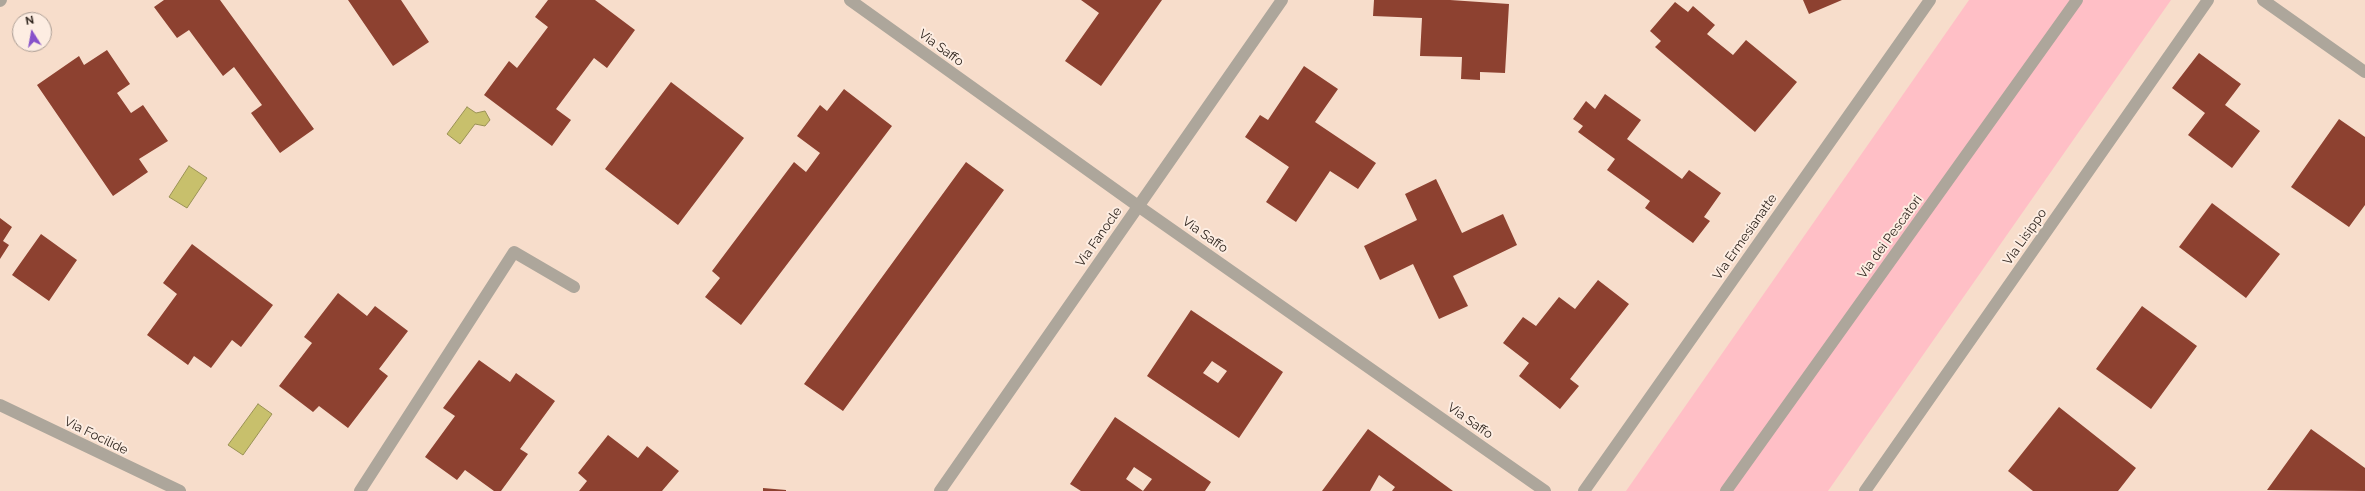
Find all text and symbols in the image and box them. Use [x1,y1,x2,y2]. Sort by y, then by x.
north arrow [12,12,52,52]
text: N [24,14,35,28]
street label: Via Saffo [915,26,967,70]
street label: Via Ermesianatte [1710,191,1780,283]
street label: Via dei Pescatori [1854,192,1926,282]
street label: Via Fanocle [1073,204,1125,270]
street label: Via Lisippo [2000,206,2050,268]
street label: Via Saffo [1179,214,1231,256]
street label: Via Saffo [1444,400,1496,442]
street label: Via Focilide [62,414,130,458]

